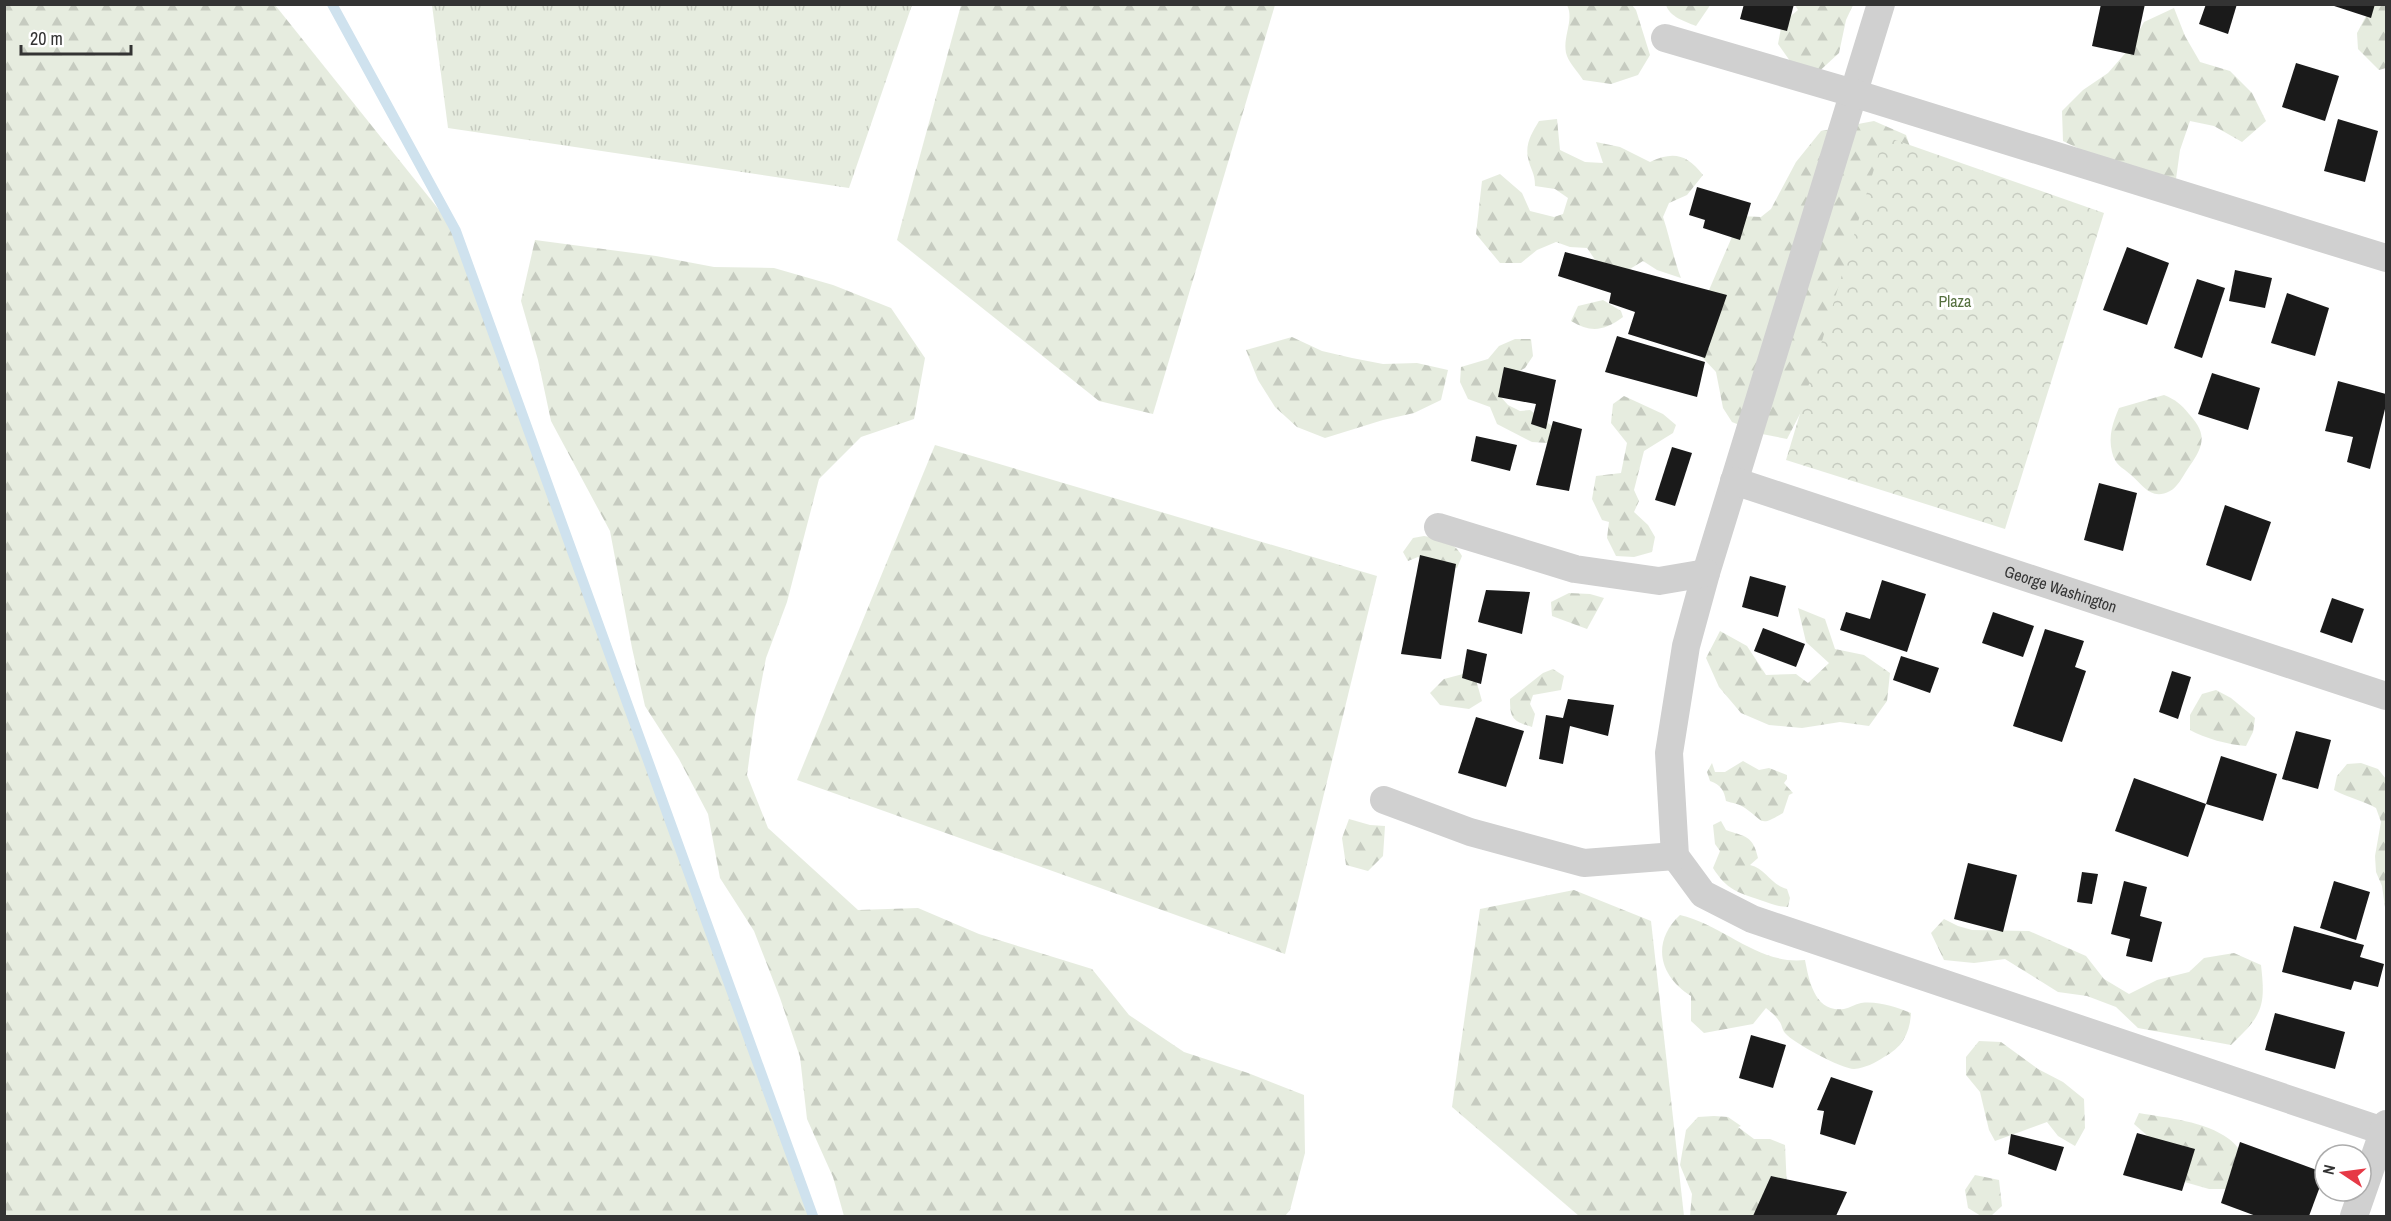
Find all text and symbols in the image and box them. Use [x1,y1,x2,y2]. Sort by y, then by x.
scale bar [21,18,130,56]
text: 20 m [30,26,63,51]
park label: Plaza [1939,290,1972,312]
street label: George Washington [2002,560,2120,617]
north arrow [2313,1143,2373,1203]
text: N [2317,1163,2340,1177]

